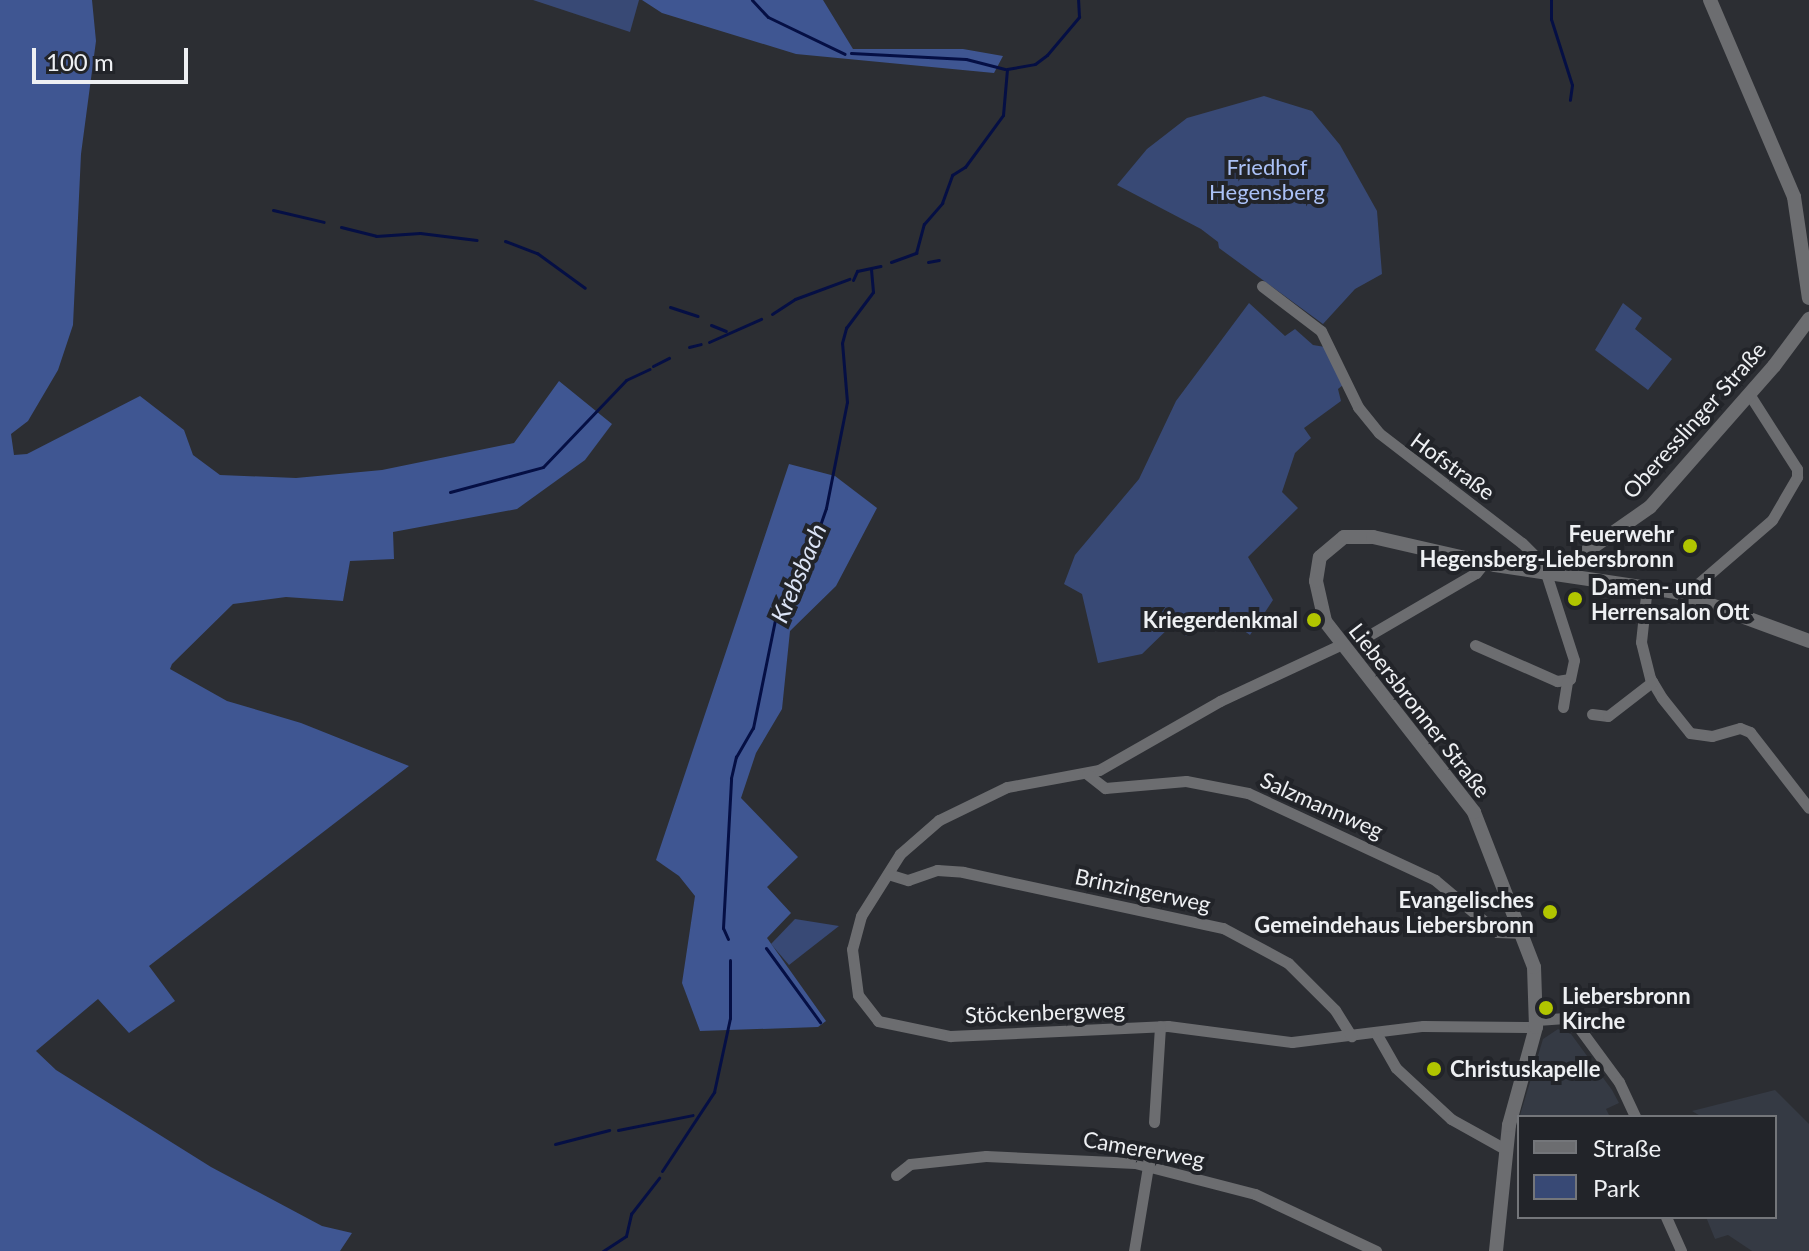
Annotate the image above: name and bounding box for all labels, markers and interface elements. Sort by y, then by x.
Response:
scale bar [36,32,192,82]
text: 100 m [46,47,114,76]
park label: Friedhof Hegensberg [1209,153,1325,204]
street label: Oberesslinger Straße [1617,336,1771,504]
street label: Hofstraße [1406,427,1500,505]
water label: Krebsbach [764,519,832,627]
place label: Feuerwehr Hegensberg-Liebersbronn [1420,520,1674,572]
marker: Feuerwehr Hegensberg-Liebersbronn [1681,537,1699,555]
place label: Damen- und Herrensalon Ott [1591,573,1750,624]
marker: Damen- und Herrensalon Ott [1566,590,1584,608]
place label: Kriegerdenkmal [1143,607,1298,633]
marker: Kriegerdenkmal [1305,611,1323,629]
street label: Liebersbronner Straße [1344,617,1496,803]
street label: Salzmannweg [1257,766,1387,844]
street label: Brinzingerweg [1073,863,1213,917]
place label: Evangelisches Gemeindehaus Liebersbronn [1254,886,1534,938]
marker: Evangelisches Gemeindehaus Liebersbronn [1541,903,1559,921]
place label: Liebersbronn Kirche [1562,982,1691,1034]
street label: Stöckenbergweg [965,996,1125,1028]
marker: Liebersbronn Kirche [1537,999,1555,1017]
place label: Christuskapelle [1450,1056,1601,1082]
marker: Christuskapelle [1425,1060,1443,1078]
legend [1517,1115,1777,1219]
street label: Camererweg [1081,1125,1207,1173]
text: Straße [1593,1133,1661,1162]
text: Park [1593,1173,1640,1202]

